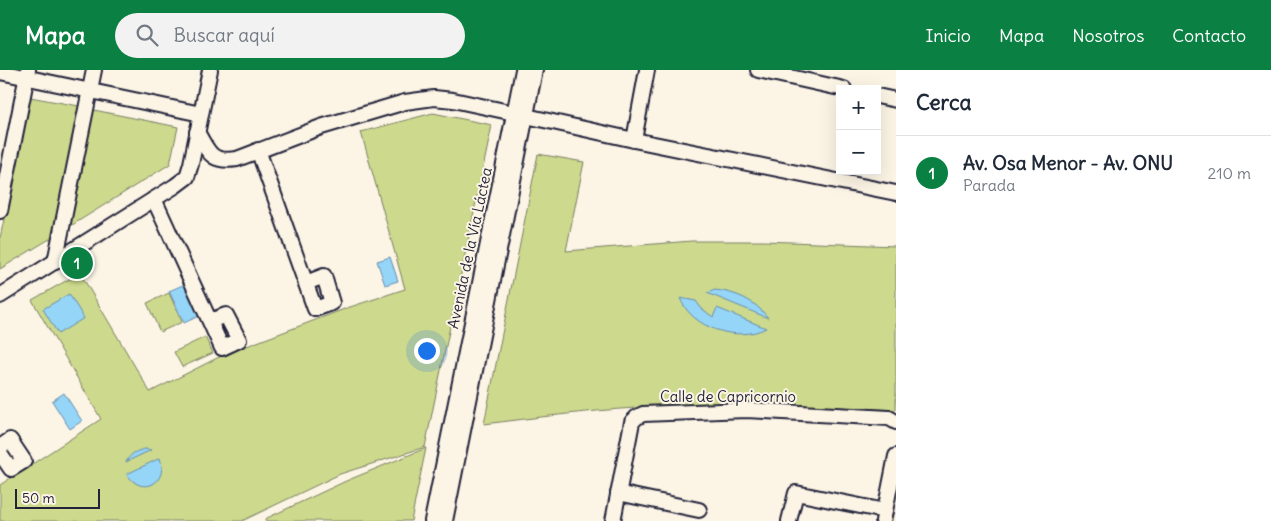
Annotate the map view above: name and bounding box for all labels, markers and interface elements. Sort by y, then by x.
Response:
search box [115,13,465,58]
text: Mapa [25,20,85,50]
icon: search [133,21,161,49]
text: Buscar aquí [173,23,275,47]
text: Inicio [925,24,971,47]
text: Mapa [999,24,1044,47]
text: Nosotros [1072,24,1144,47]
text: Contacto [1172,24,1246,47]
map controls [836,85,881,175]
button: + [836,85,881,130]
text: Cerca [916,89,971,116]
button: − [836,130,881,175]
text: Av. Osa Menor - Av. ONU [963,151,1173,175]
text: 1 [929,163,935,183]
text: 210 m [1208,163,1251,183]
street label: Avenida de la Vía Láctea [443,165,496,330]
text: Parada [963,175,1015,195]
pin: 1 [61,244,93,282]
your location [414,338,440,364]
street label: Calle de Capricornio [660,387,796,406]
scale bar [15,486,100,509]
text: 50 m [22,489,55,507]

